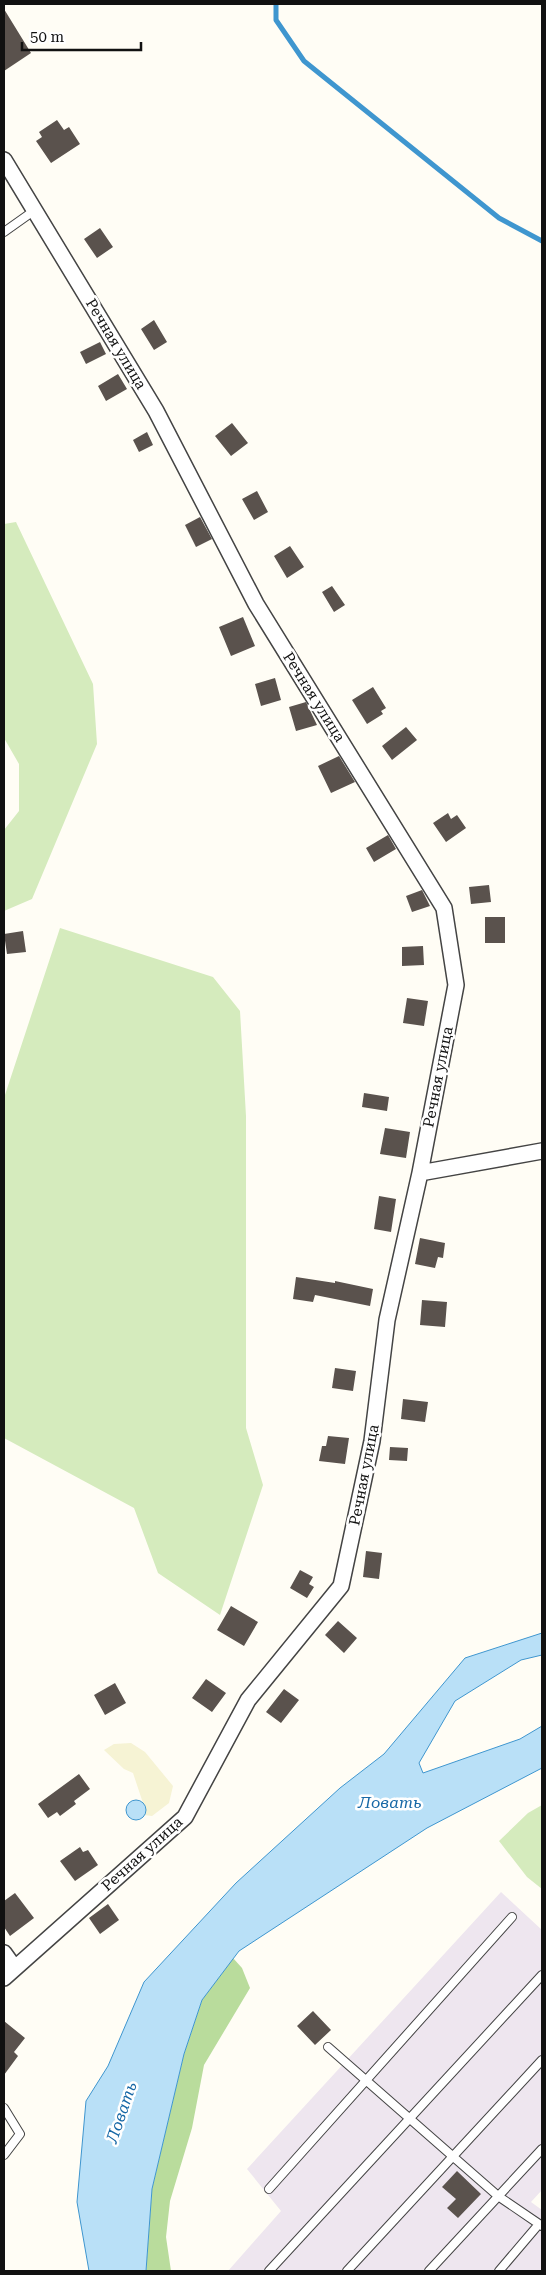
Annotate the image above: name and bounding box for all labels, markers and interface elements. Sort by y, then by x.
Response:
scale bar [22,20,141,52]
text: 50 m [30,28,65,46]
street label: Речная улица [82,295,150,393]
street label: Речная улица [279,649,349,745]
street label: Речная улица [419,1025,457,1129]
street label: Речная улица [345,1423,383,1527]
water label: Ловать [357,1793,422,1812]
street label: Речная улица [98,1813,186,1895]
water label: Ловать [102,2079,141,2146]

